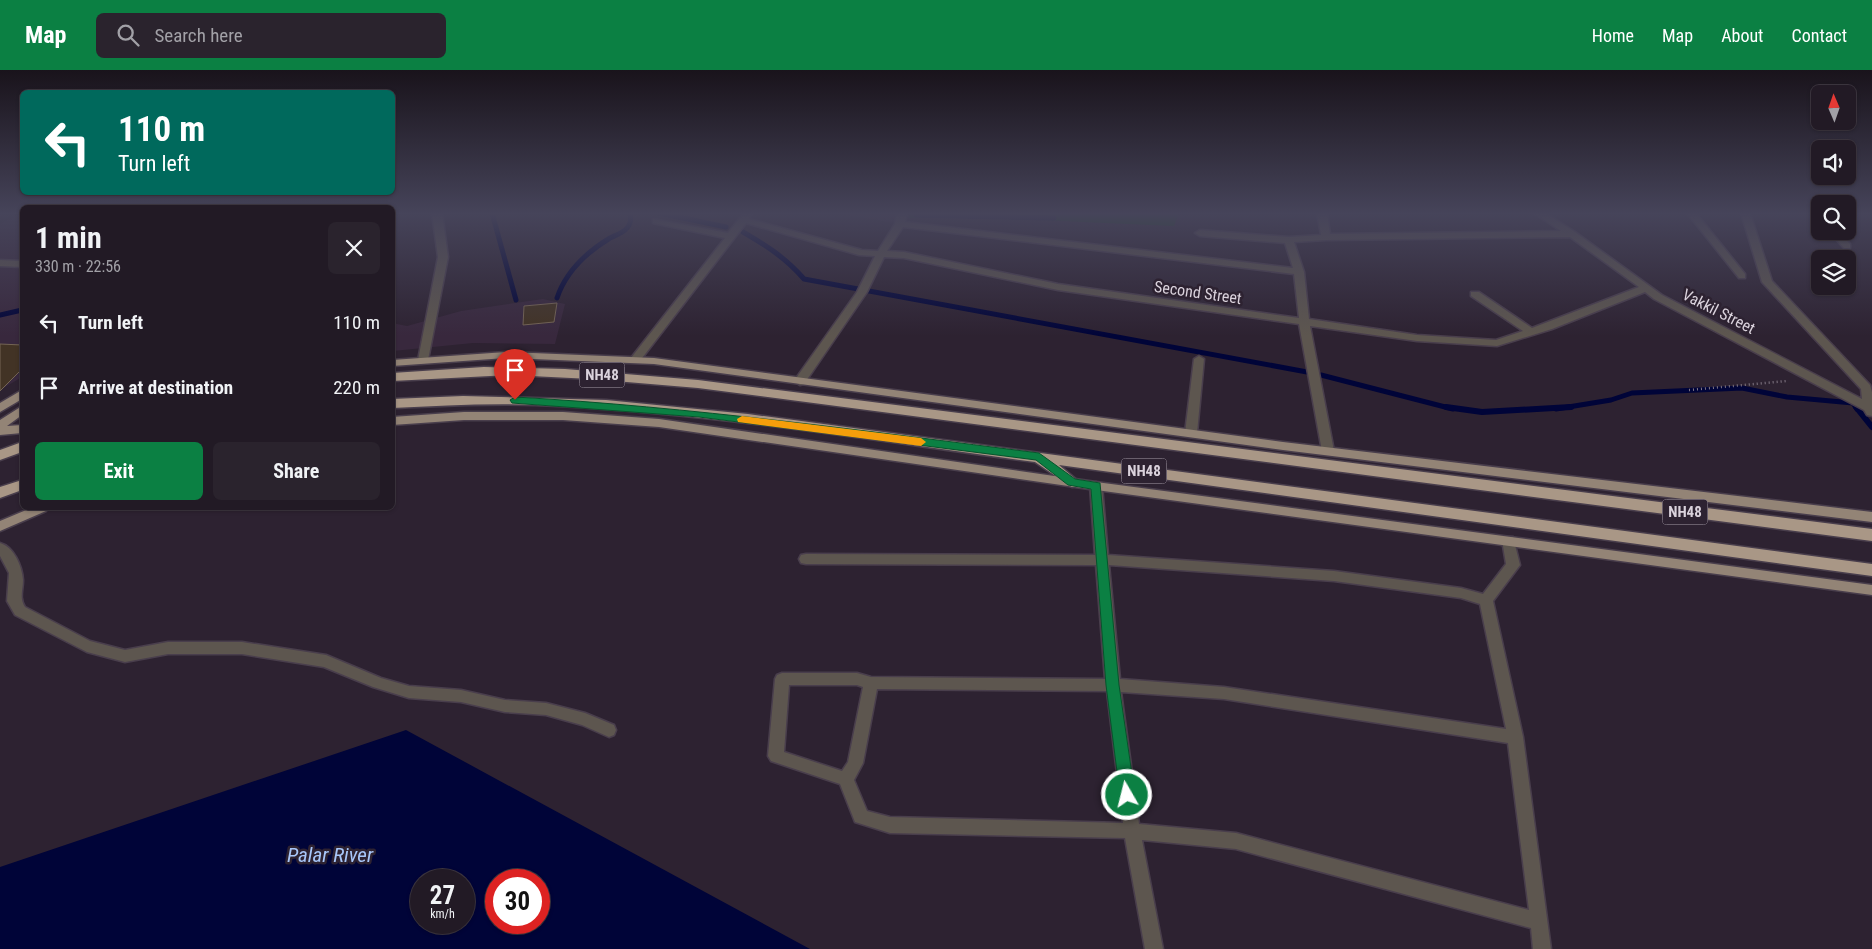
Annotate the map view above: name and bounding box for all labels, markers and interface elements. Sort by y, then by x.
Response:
search box [96,13,446,58]
text: Map [25,21,66,49]
icon: search [114,21,142,49]
text: Search here [154,24,243,47]
text: Home [1592,25,1634,46]
text: Map [1662,25,1693,46]
text: About [1721,25,1763,46]
text: Contact [1791,25,1847,46]
north arrow [1811,85,1856,130]
map controls [1811,85,1856,295]
text: 110 m [118,109,205,150]
icon: left [35,110,100,175]
button: sound [1811,140,1856,185]
text: Turn left [118,151,190,176]
button: search [1811,195,1856,240]
text: 1 min [35,220,102,255]
button: close [328,222,380,274]
button: layers [1811,250,1856,295]
text: 330 m · 22:56 [35,257,121,276]
street label: Second Street [1153,277,1243,308]
street label: Vakkil Street [1679,285,1759,338]
icon: left [35,309,63,337]
text: Turn left [78,311,143,334]
text: 110 m [333,311,380,334]
pin [494,349,536,400]
icon: arrive [501,356,529,384]
road number: NH48 [580,362,624,388]
icon: arrive [35,374,63,402]
text: Arrive at destination [78,376,233,399]
text: 220 m [333,376,380,399]
button: Exit [35,442,203,500]
button: Share [213,442,380,500]
road number: NH48 [1122,458,1166,484]
road number: NH48 [1662,500,1708,524]
position arrow [1100,768,1152,820]
water label: Palar River [287,843,374,867]
speed limit sign: 30 [485,869,550,934]
text: 27 [430,881,455,910]
text: km/h [430,907,455,921]

